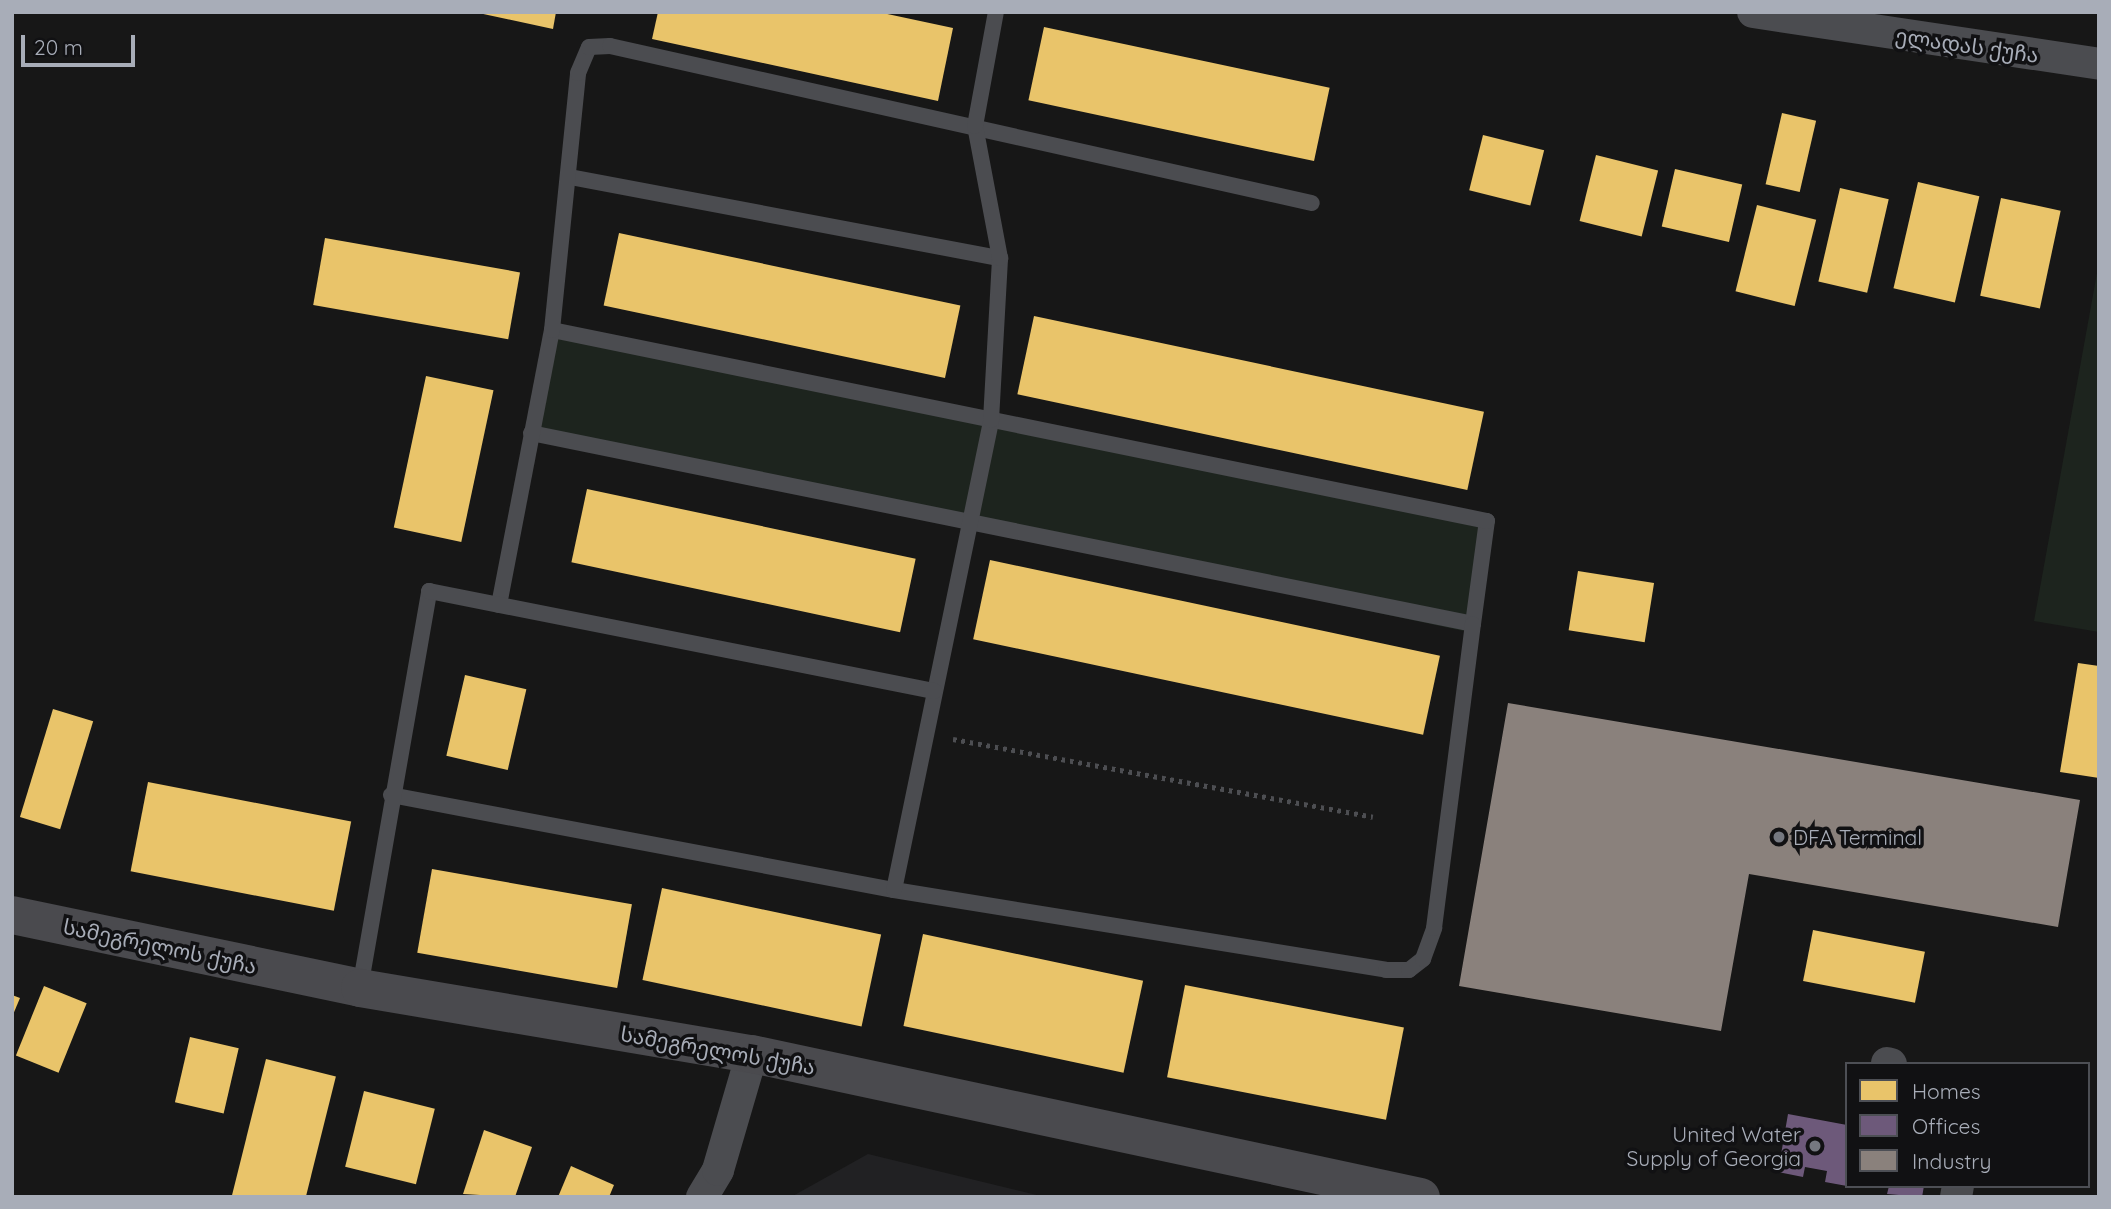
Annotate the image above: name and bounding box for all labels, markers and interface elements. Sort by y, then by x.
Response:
scale bar [24,21,138,65]
street label: ელადას ქუჩა [1894,22,2040,68]
text: 20 m [34,34,83,60]
place label: DFA Terminal [1793,824,1922,850]
marker: DFA Terminal [1771,829,1787,845]
street label: სამეგრელოს ქუჩა [61,913,259,979]
street label: სამეგრელოს ქუჩა [619,1020,817,1080]
legend [1845,1062,2090,1188]
text: Homes [1912,1078,1981,1104]
text: Offices [1912,1113,1980,1139]
place label: United Water Supply of Georgia [1626,1121,1801,1171]
marker: United Water Supply of Georgia [1807,1138,1823,1154]
text: Industry [1912,1148,1991,1174]

